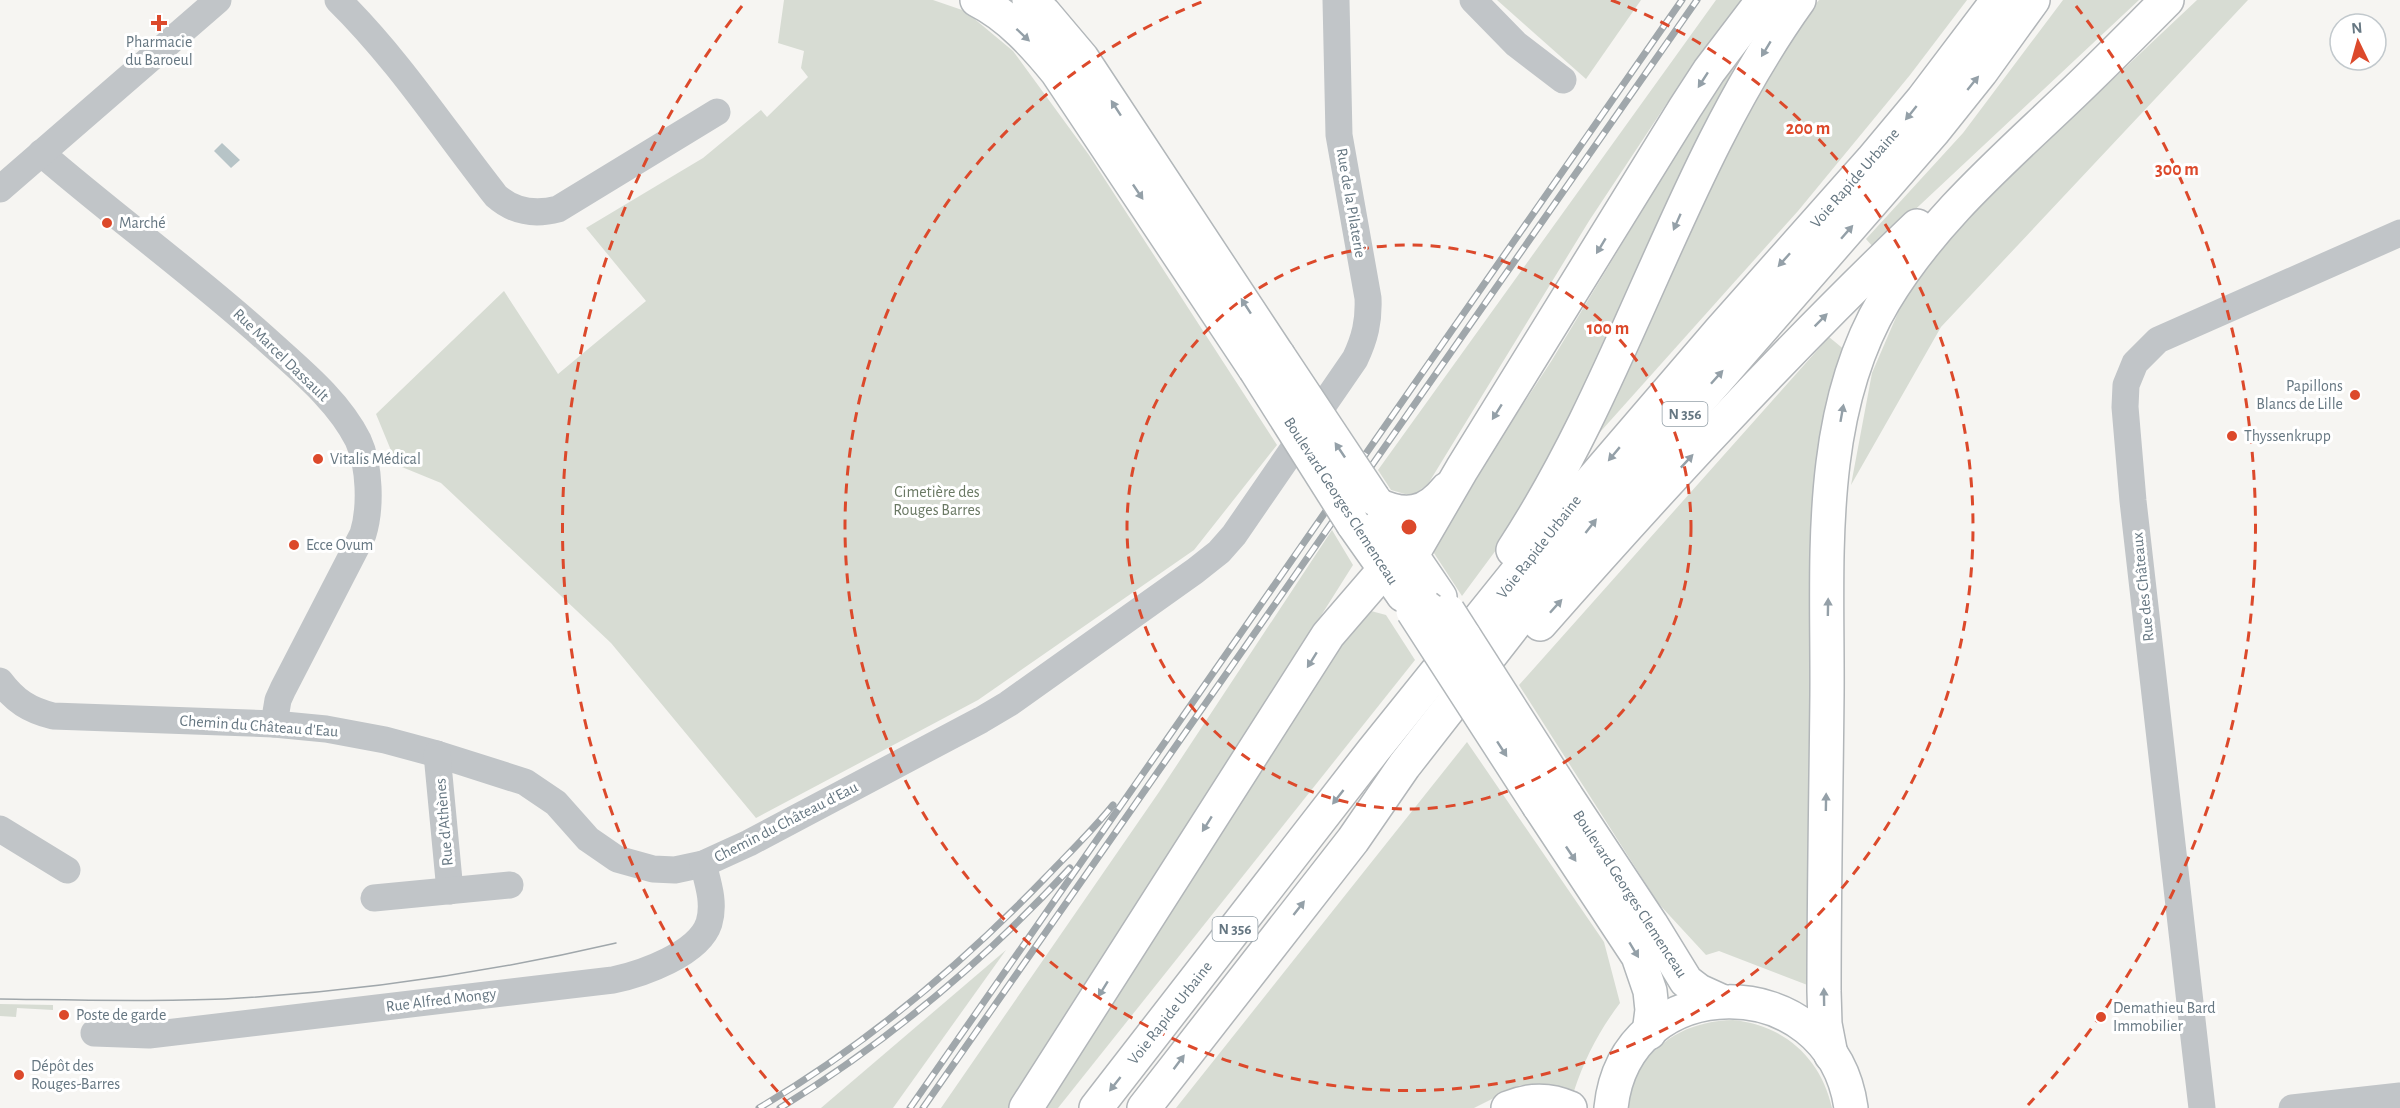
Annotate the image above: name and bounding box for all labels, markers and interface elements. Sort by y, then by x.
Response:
north arrow [2328,12,2388,72]
marker: Pharmacie du Baroeul [152,16,166,30]
text: N [2351,20,2363,37]
one-way arrow [1016,28,1031,42]
place label: Pharmacie du Baroeul [125,34,193,68]
one-way arrow [1761,41,1772,57]
one-way arrow [1698,72,1709,88]
one-way arrow [1966,75,1978,90]
one-way arrow [1110,100,1121,117]
one-way arrow [1905,105,1918,121]
text: 200 m [1786,120,1830,138]
street label: Voie Rapide Urbaine [1808,125,1902,231]
street label: Rue de la Pilaterie [1333,147,1369,259]
text: 300 m [2155,161,2199,179]
one-way arrow [1132,184,1143,200]
one-way arrow [1672,213,1682,231]
place label: Marché [119,215,166,231]
marker: Marché [100,216,114,230]
one-way arrow [1840,225,1853,240]
one-way arrow [1595,238,1606,254]
one-way arrow [1778,252,1791,267]
one-way arrow [1241,298,1252,314]
street label: Rue Marcel Dassault [230,306,332,404]
one-way arrow [1814,313,1828,328]
text: 100 m [1587,320,1629,338]
one-way arrow [1710,370,1724,385]
place label: Papillons Blancs de Lille [2256,378,2343,412]
marker: Papillons Blancs de Lille [2348,388,2362,402]
road number: N 356 [1662,402,1708,426]
one-way arrow [1838,403,1847,422]
one-way arrow [1492,404,1503,420]
street label: Boulevard Georges Clemenceau [1281,414,1401,588]
place label: Thyssenkrupp [2244,428,2331,445]
marker: Thyssenkrupp [2225,429,2239,443]
one-way arrow [1334,442,1346,458]
one-way arrow [1608,446,1621,461]
place label: Vitalis Médical [330,451,421,467]
marker: Vitalis Médical [311,452,325,466]
one-way arrow [1679,455,1693,469]
park label: Cimetière des Rouges Barres [893,484,981,518]
street label: Voie Rapide Urbaine [1494,492,1584,602]
centre of rings [1399,517,1419,537]
one-way arrow [1584,518,1597,534]
street label: Rue des Châteaux [2129,532,2157,642]
place label: Ecce Ovum [306,537,373,553]
marker: Ecce Ovum [287,538,301,552]
one-way arrow [1823,597,1833,616]
one-way arrow [1549,599,1562,614]
one-way arrow [1306,652,1317,668]
street label: Chemin du Château d'Eau [179,712,339,740]
one-way arrow [1496,741,1507,757]
street label: Rue d'Athènes [432,777,456,867]
street label: Chemin du Château d'Eau [712,779,860,865]
one-way arrow [1332,790,1344,805]
one-way arrow [1821,792,1830,811]
street label: Boulevard Georges Clemenceau [1570,807,1690,981]
one-way arrow [1202,816,1213,832]
one-way arrow [1565,845,1577,861]
one-way arrow [1293,900,1306,916]
road number: N 356 [1212,917,1258,941]
one-way arrow [1629,942,1640,958]
street label: Voie Rapide Urbaine [1125,958,1215,1068]
one-way arrow [1098,981,1109,997]
street label: Rue Alfred Mongy [385,985,497,1016]
one-way arrow [1819,987,1829,1006]
place label: Demathieu Bard Immobilier [2113,1000,2216,1034]
place label: Poste de garde [76,1007,166,1023]
marker: Poste de garde [57,1008,71,1022]
marker: Demathieu Bard Immobilier [2094,1010,2108,1024]
one-way arrow [1173,1054,1185,1069]
place label: Dépôt des Rouges-Barres [31,1058,120,1092]
marker: Dépôt des Rouges-Barres [12,1068,26,1082]
one-way arrow [1108,1076,1121,1092]

